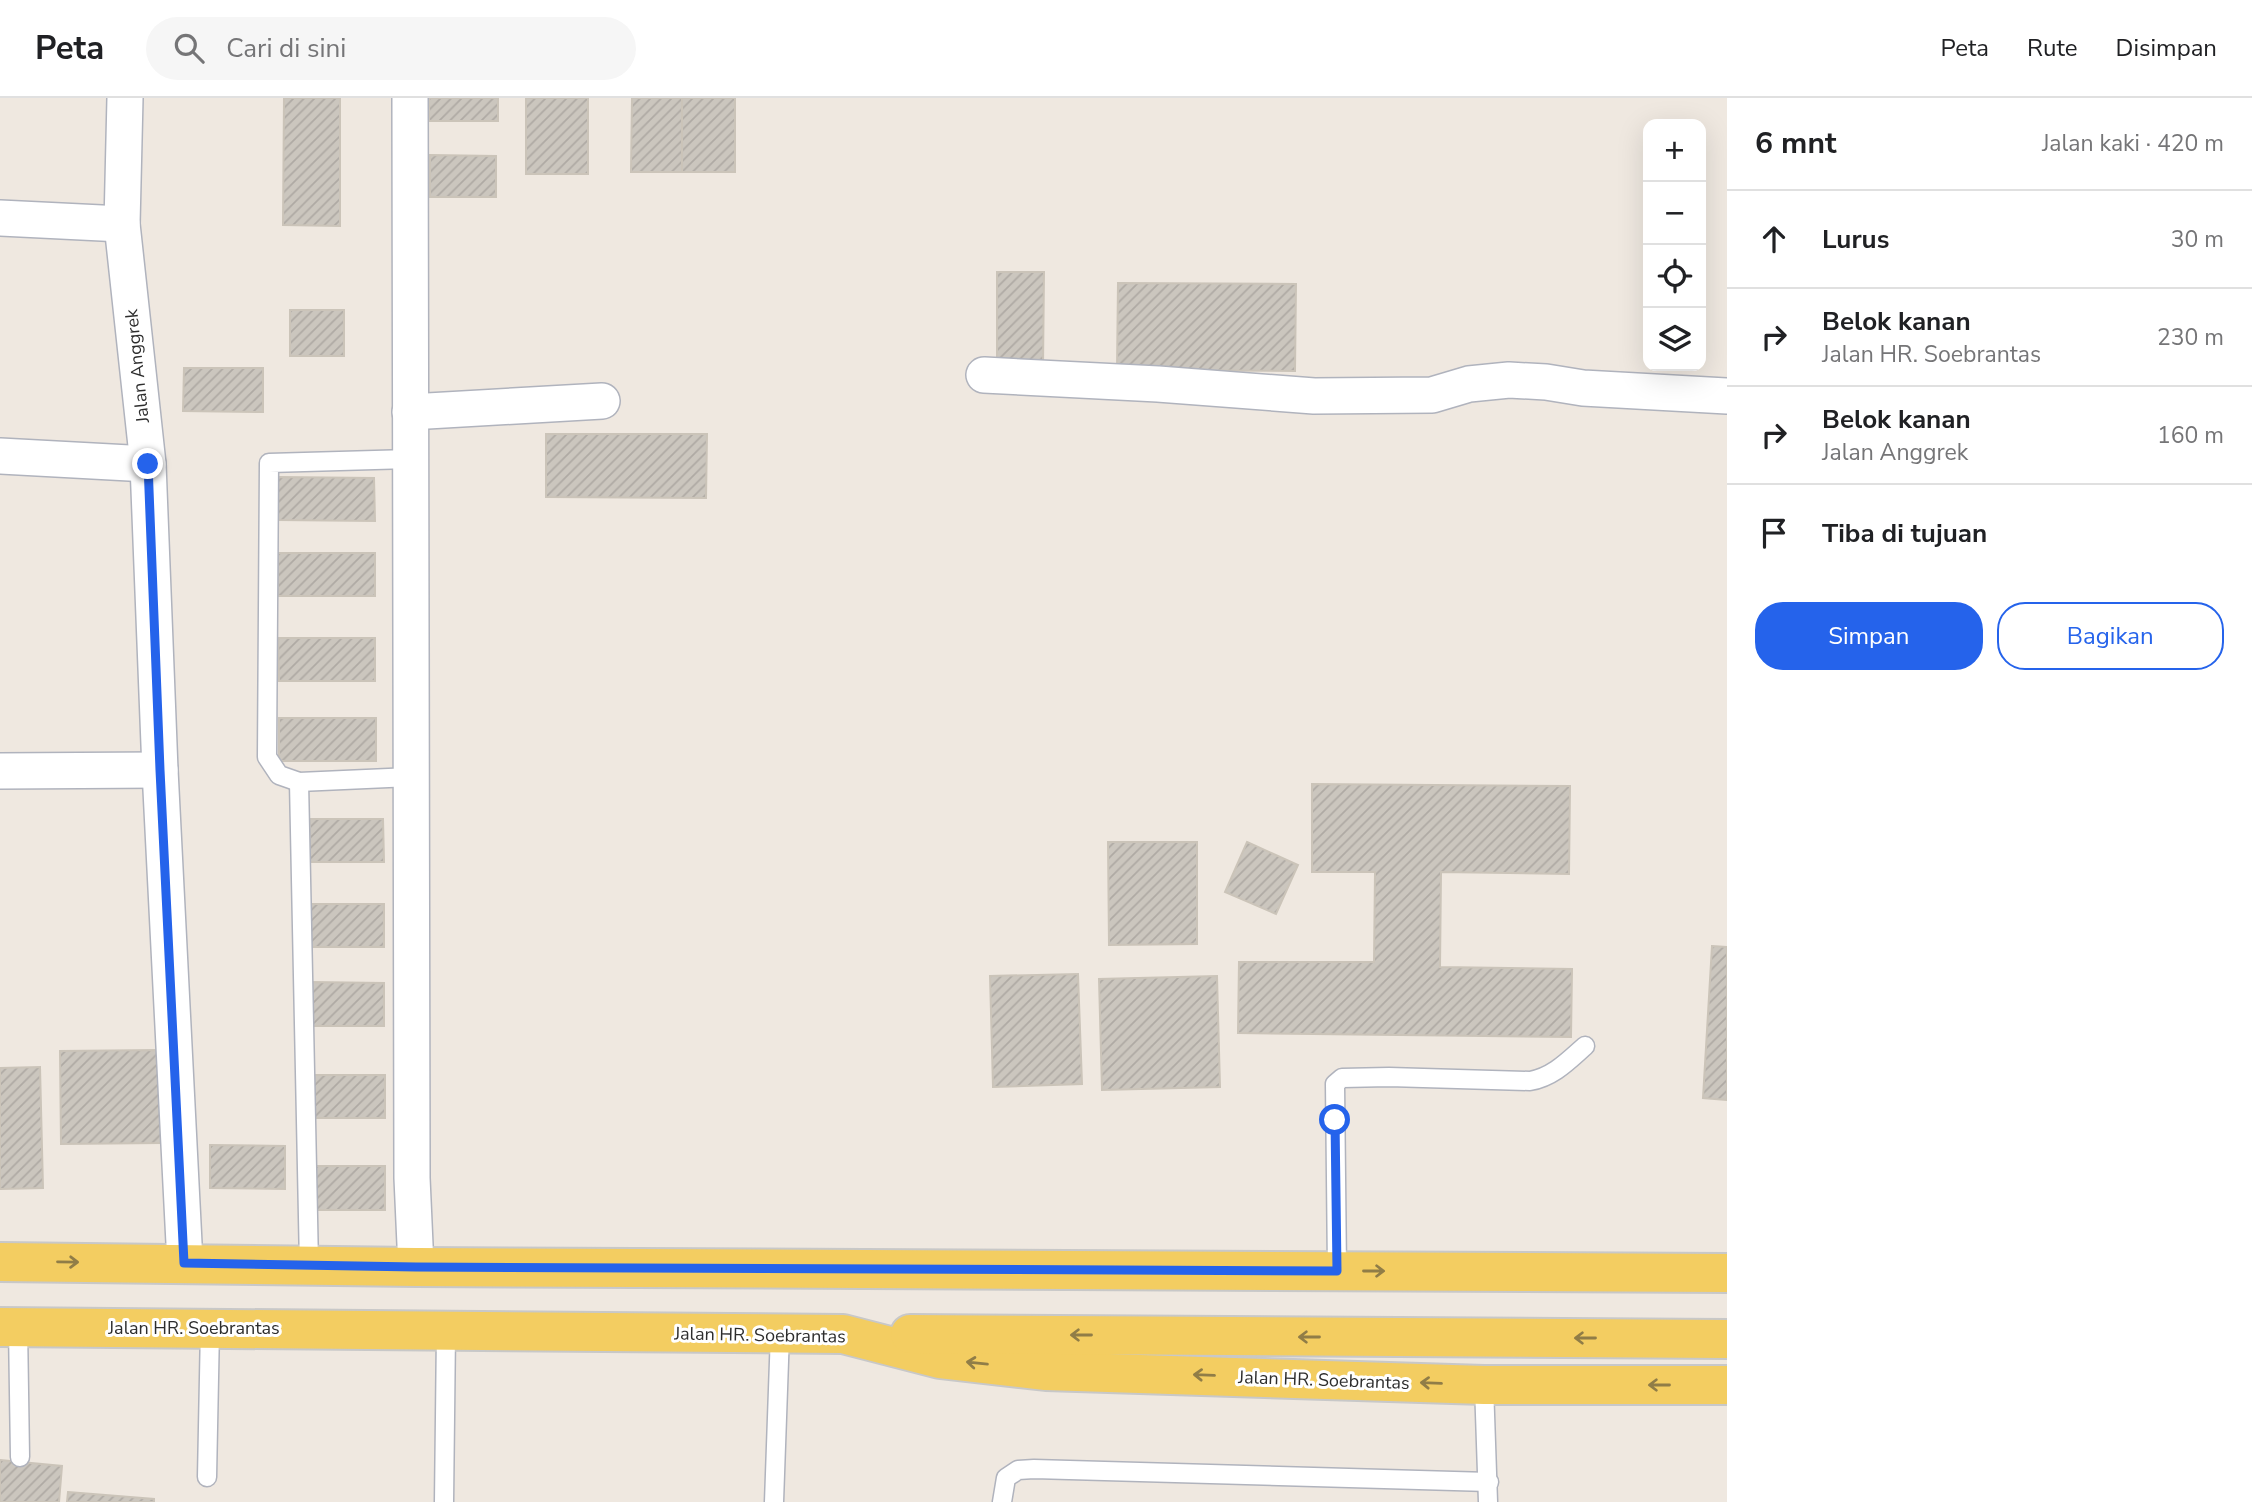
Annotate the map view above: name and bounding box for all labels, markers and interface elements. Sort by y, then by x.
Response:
search box [146,17,636,80]
text: Peta [35,26,104,71]
icon: search [170,29,208,67]
text: Cari di sini [226,31,346,66]
text: Peta [1940,32,1989,64]
text: Rute [2027,32,2078,64]
text: Disimpan [2116,32,2217,64]
map controls [1643,119,1706,371]
button: + [1643,119,1706,182]
text: 6 mnt [1755,123,1836,164]
text: Jalan kaki · 420 m [2042,128,2224,159]
button: − [1643,182,1706,245]
icon: ahead [1755,220,1793,258]
text: Lurus [1822,222,1889,257]
text: 30 m [2171,224,2224,255]
button: locate [1643,245,1706,308]
text: Belok kanan [1822,304,1971,339]
street label: Jalan Anggrek [119,307,155,425]
button: layers [1643,308,1706,371]
icon: right [1755,318,1793,356]
text: 230 m [2157,322,2224,353]
text: Jalan HR. Soebrantas [1822,339,2041,370]
text: Belok kanan [1822,402,1971,437]
icon: right [1755,416,1793,454]
text: 160 m [2157,420,2224,451]
text: Jalan Anggrek [1822,437,1968,468]
route end [132,448,163,479]
icon: arrive [1755,514,1793,552]
text: Tiba di tujuan [1822,516,1987,551]
button: Simpan [1755,602,1983,670]
button: Bagikan [1997,602,2224,670]
route start [1319,1104,1350,1135]
one-way arrow [56,1255,79,1269]
one-way arrow [1362,1264,1385,1278]
street label: Jalan HR. Soebrantas [107,1316,280,1340]
street label: Jalan HR. Soebrantas [673,1321,846,1348]
one-way arrow [1070,1328,1093,1342]
one-way arrow [1298,1330,1321,1344]
one-way arrow [1574,1332,1597,1345]
one-way arrow [966,1357,989,1370]
street label: Jalan HR. Soebrantas [1237,1365,1410,1395]
one-way arrow [1193,1369,1216,1382]
one-way arrow [1420,1377,1443,1390]
one-way arrow [1648,1378,1671,1392]

